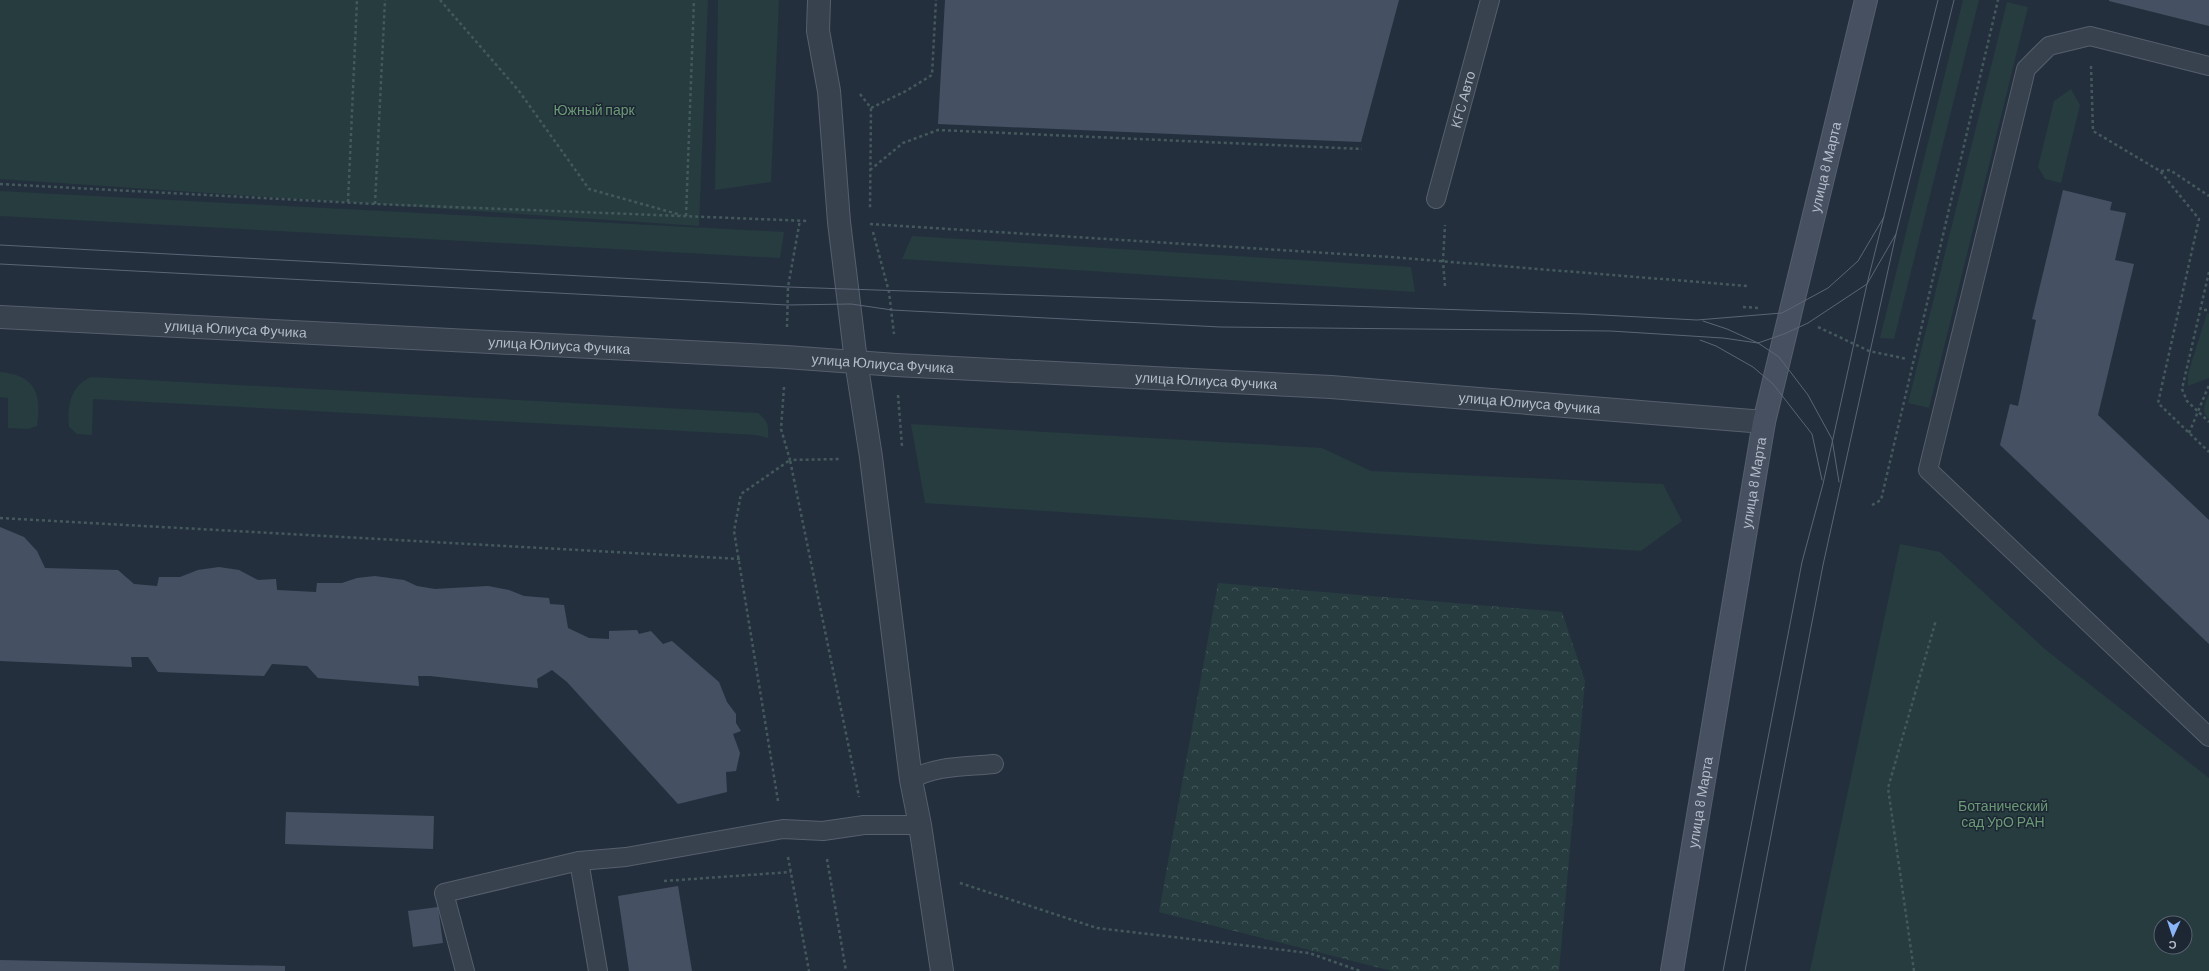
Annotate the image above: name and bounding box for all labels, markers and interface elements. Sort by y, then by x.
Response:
street label: KFC Авто [1447,69,1478,130]
park label: Южный парк [553,101,635,118]
street label: улица 8 Марта [1806,120,1844,214]
street label: улица Юлиуса Фучика [164,316,307,341]
street label: улица Юлиуса Фучика [488,333,631,357]
street label: улица Юлиуса Фучика [811,350,954,376]
street label: улица Юлиуса Фучика [1135,368,1278,392]
street label: улица Юлиуса Фучика [1458,388,1601,417]
street label: улица 8 Марта [1737,435,1769,530]
street label: улица 8 Марта [1684,755,1716,849]
park label: Ботанический сад УрО РАН [1958,797,2048,830]
north arrow [2153,915,2193,955]
text: С [2168,939,2177,952]

